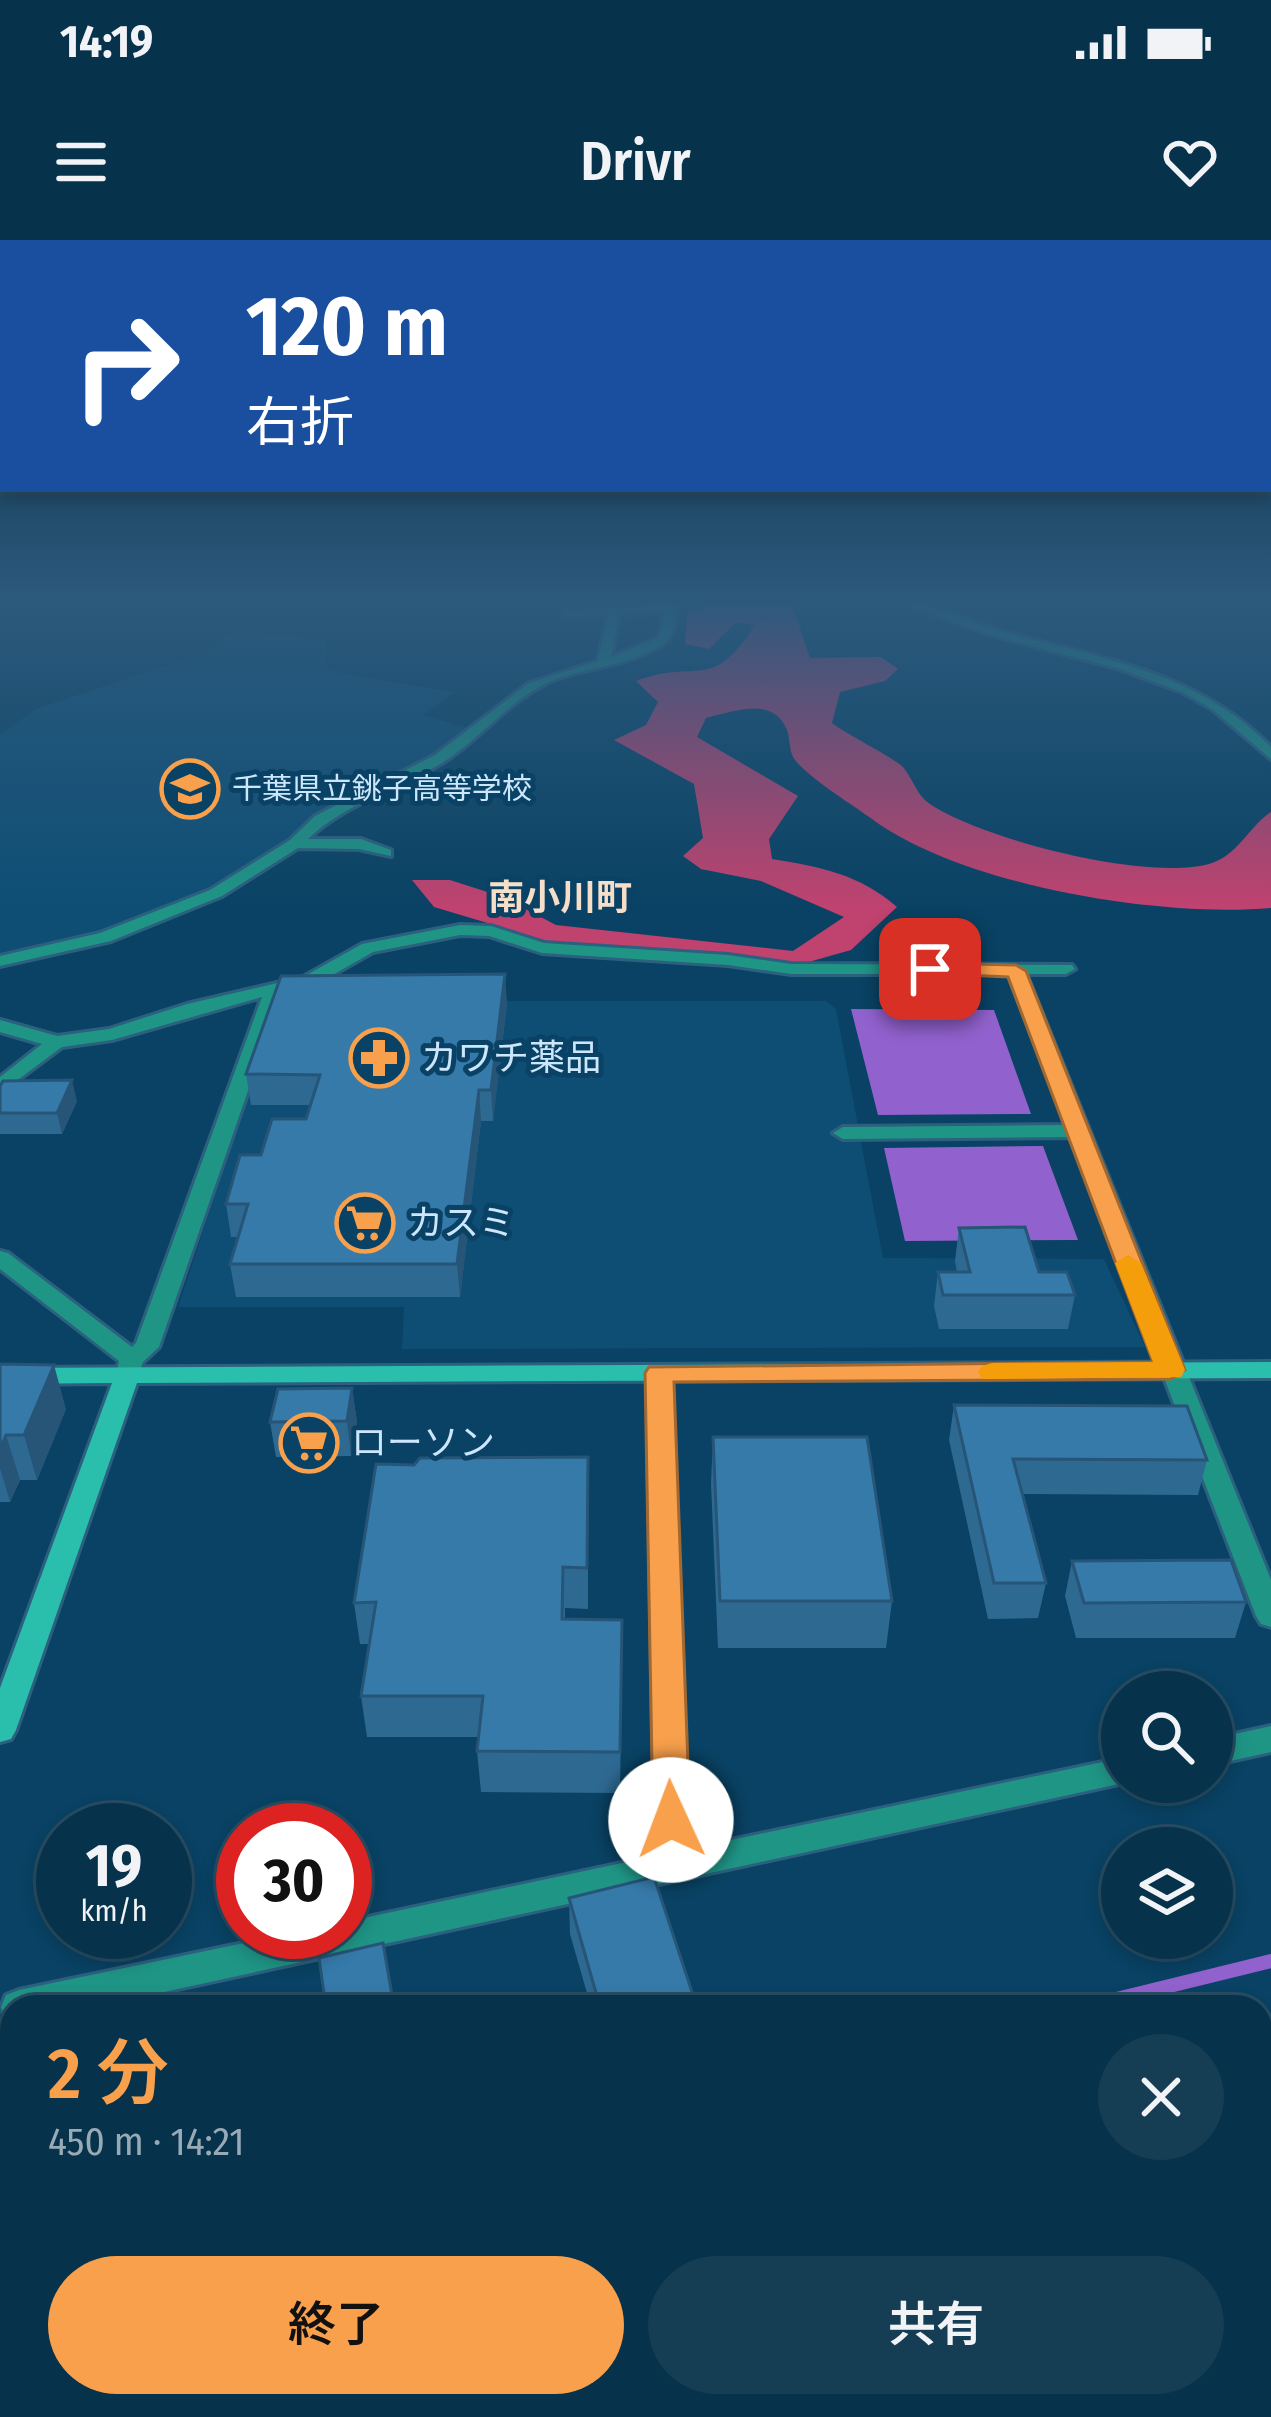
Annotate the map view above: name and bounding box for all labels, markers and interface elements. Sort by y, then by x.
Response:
text: 14:19 [60,15,153,69]
icon: menu [48,129,114,195]
icon: heart [1157,129,1223,195]
text: Drivr [580,130,691,194]
text: 120 m [246,276,448,377]
icon: right [48,288,204,444]
text: 右折 [246,391,354,455]
school or university icon: 千葉県立銚子高等学校 [159,758,221,820]
place label: 千葉県立銚子高等学校 [232,771,532,807]
district label: 南小川町 [488,876,632,920]
pin [879,918,981,1020]
icon: arrive [897,936,963,1002]
pharmacy icon: カワチ薬品 [348,1027,410,1089]
place label: カワチ薬品 [421,1036,601,1080]
supermarket icon: カスミ [334,1192,396,1254]
place label: カスミ [407,1201,515,1245]
supermarket icon: ローソン [278,1412,340,1474]
place label: ローソン [351,1421,495,1465]
map controls [1101,1671,1233,1959]
button: search [1101,1671,1233,1803]
position arrow [608,1757,734,1883]
speed limit sign: 30 [216,1803,372,1959]
button: layers [1101,1827,1233,1959]
text: 19 [86,1830,142,1902]
text: km/h [81,1893,147,1929]
text: 2 分 [48,2031,169,2117]
button: close [1098,2034,1224,2160]
text: 450 m · 14:21 [48,2119,244,2165]
button: 終了 [48,2256,624,2394]
button: 共有 [648,2256,1224,2394]

